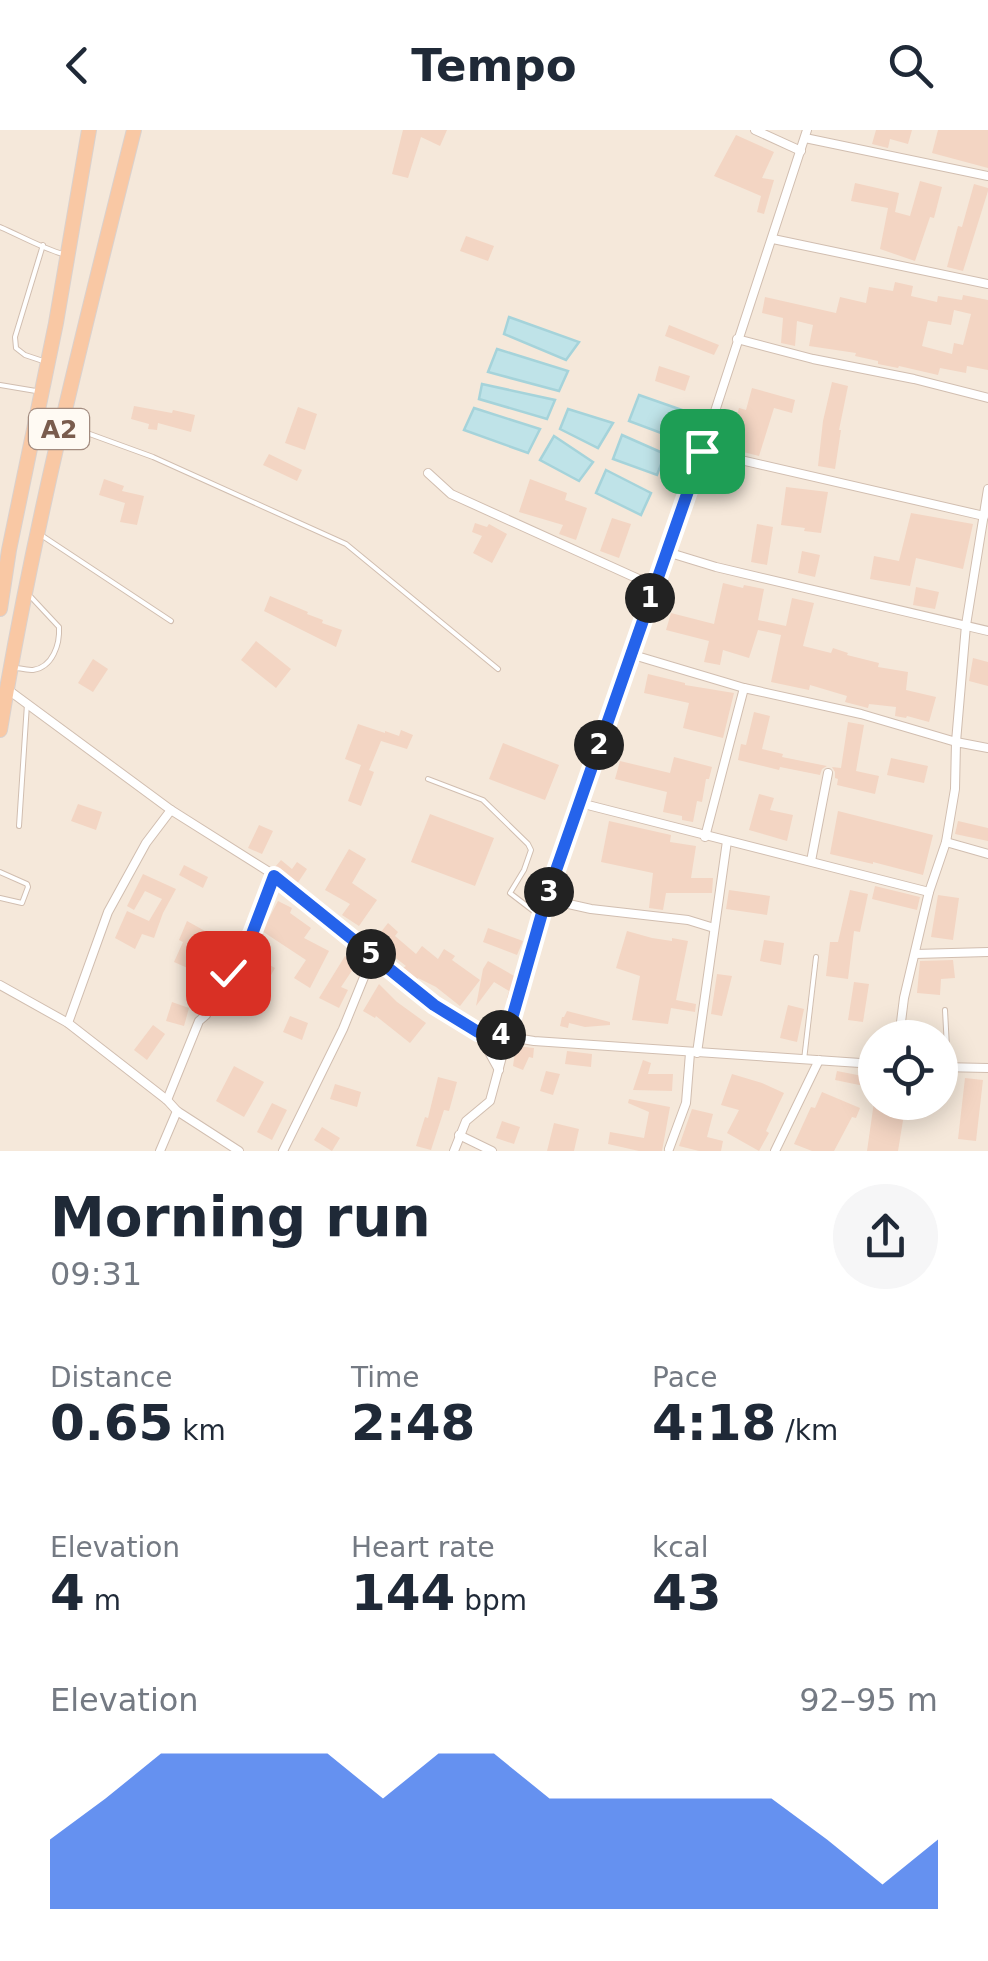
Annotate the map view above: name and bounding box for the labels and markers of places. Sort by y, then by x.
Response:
pin [660,409,745,494]
pin: 1 [625,573,675,623]
pin: 2 [574,720,624,770]
pin: 3 [524,867,574,917]
pin: 5 [346,929,396,979]
pin [186,931,271,1016]
pin: 4 [476,1010,526,1060]

